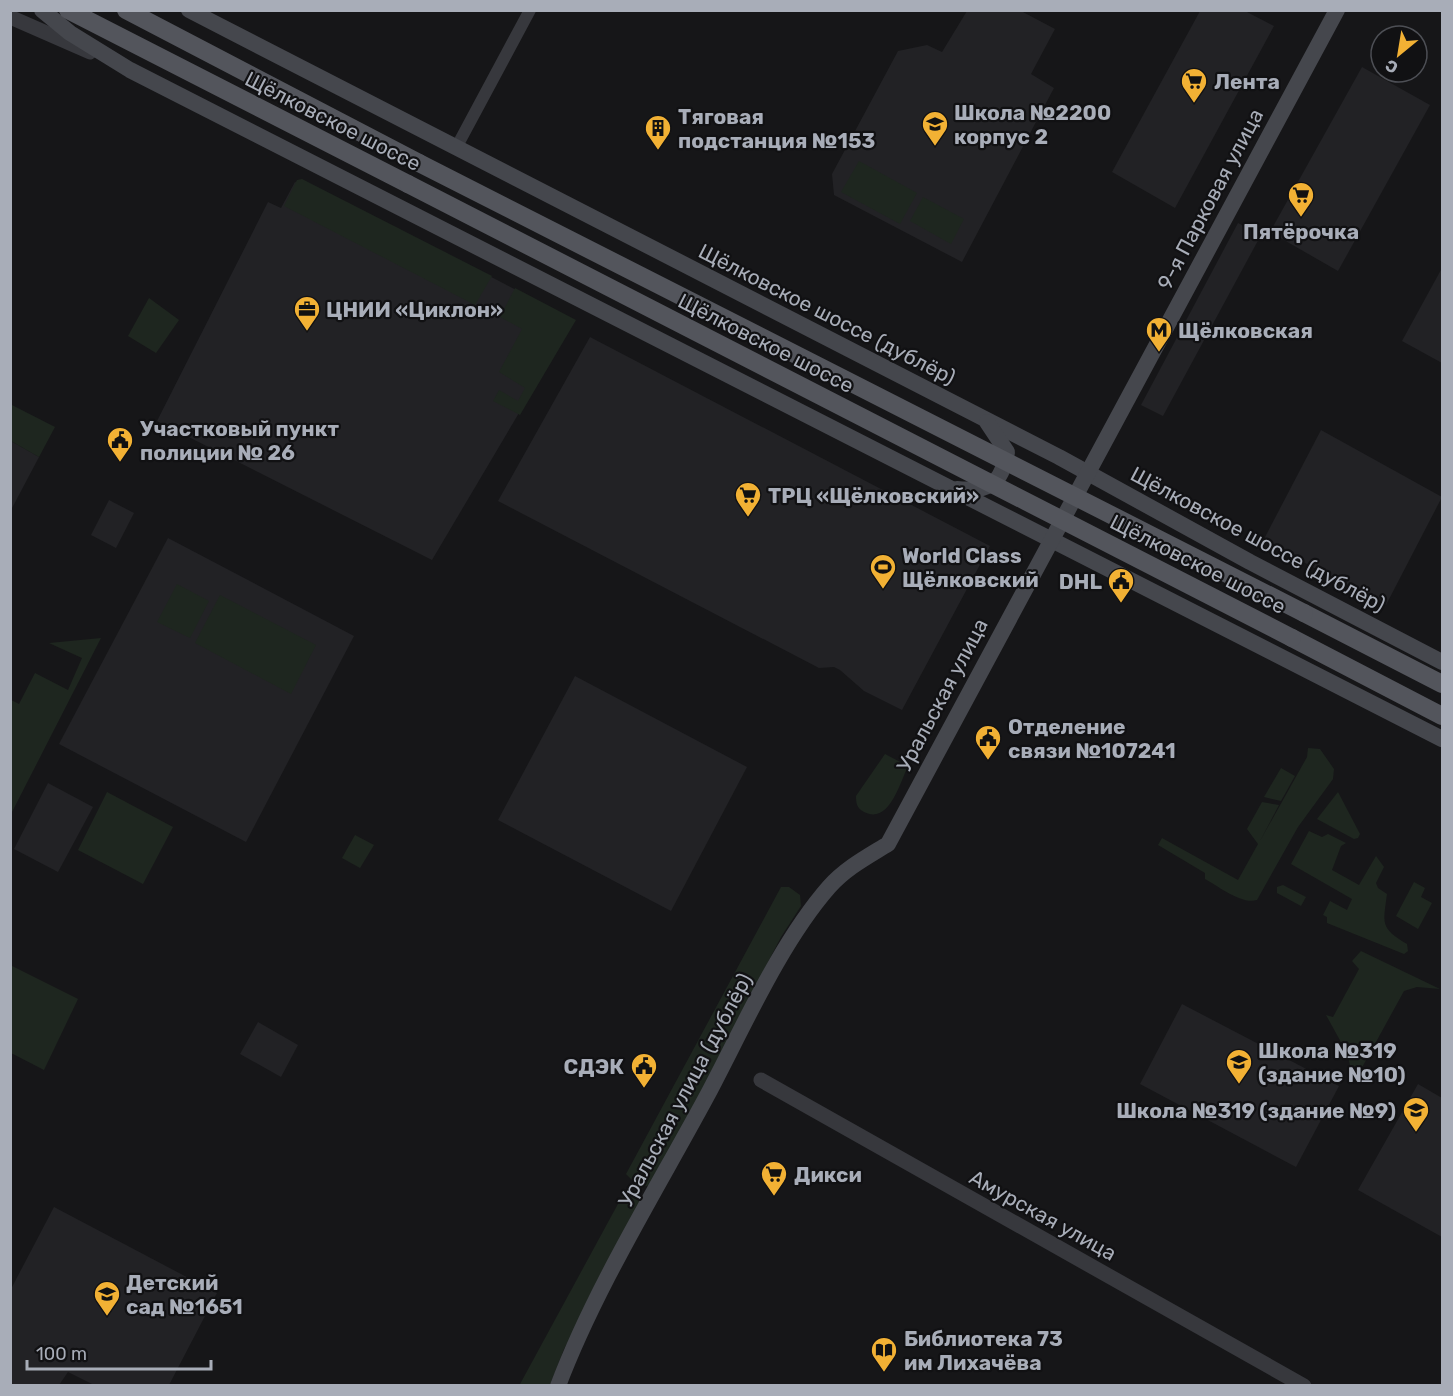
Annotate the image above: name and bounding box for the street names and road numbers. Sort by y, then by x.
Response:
street label: Щёлковское шоссе [241,66,425,176]
street label: 9-я Парковая улица [1152,104,1268,294]
street label: Щёлковское шоссе (дублёр) [694,238,960,390]
street label: Щёлковское шоссе [674,288,858,398]
street label: Щёлковское шоссе (дублёр) [1126,461,1390,617]
street label: Щёлковское шоссе [1106,509,1290,619]
street label: Уральская улица [891,614,993,776]
street label: Уральская улица (дублёр) [613,969,757,1211]
street label: Амурская улица [965,1164,1121,1266]

